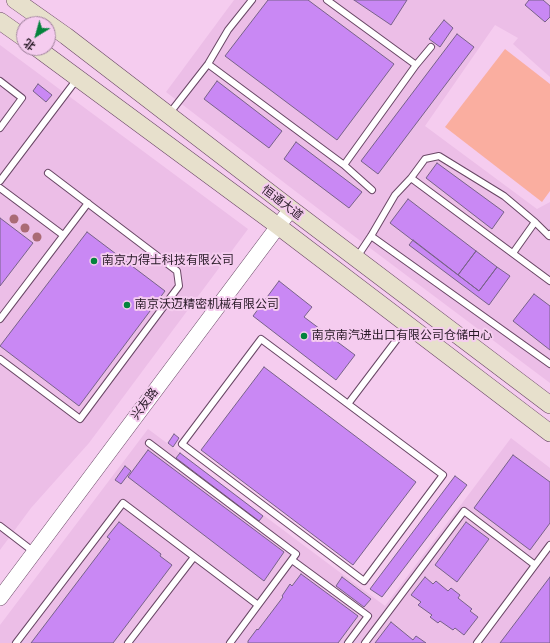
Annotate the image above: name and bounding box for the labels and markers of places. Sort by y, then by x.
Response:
place label: 南京力得士科技有限公司 [102,254,234,268]
marker: 南京力得士科技有限公司 [89,256,99,266]
place label: 南京沃迈精密机械有限公司 [135,298,279,312]
marker: 南京沃迈精密机械有限公司 [122,300,132,310]
place label: 南京南汽进出口有限公司仓储中心 [312,329,492,343]
marker: 南京南汽进出口有限公司仓储中心 [299,331,309,341]

